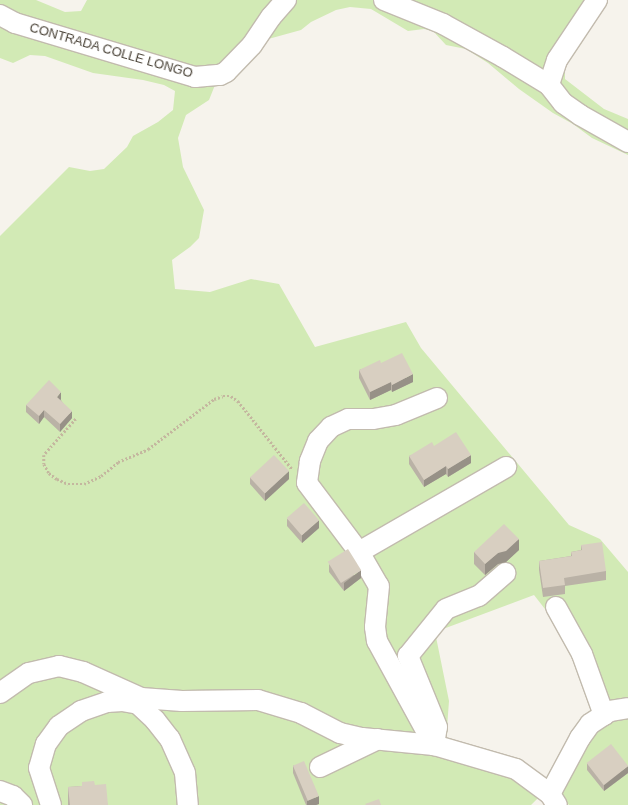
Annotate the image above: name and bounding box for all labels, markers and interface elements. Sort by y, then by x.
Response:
street label: CONTRADA COLLE LONGO [27,20,195,82]

